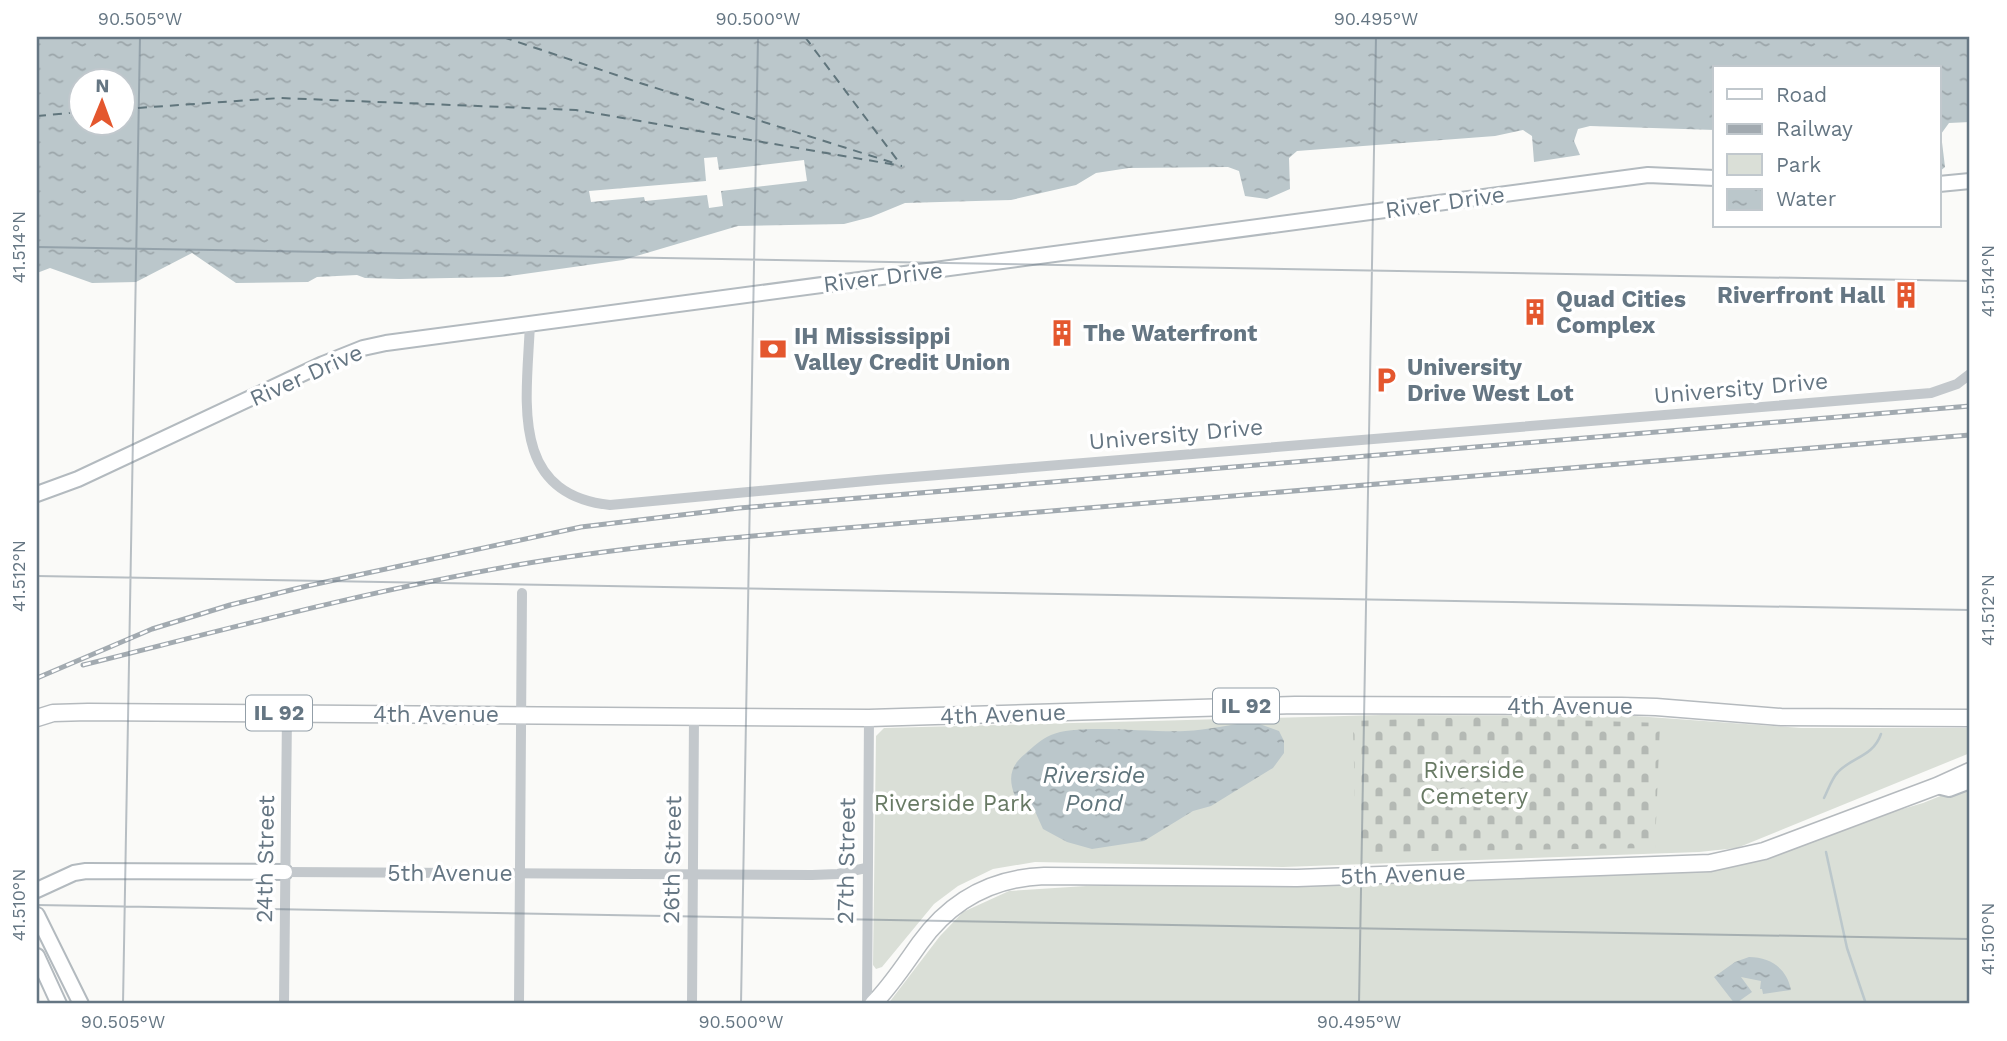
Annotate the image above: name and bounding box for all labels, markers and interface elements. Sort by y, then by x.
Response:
text: 90.505°W [98,8,182,29]
text: 90.500°W [715,8,801,29]
text: 90.495°W [1334,8,1418,29]
north arrow [66,66,136,136]
legend [1713,66,1940,228]
text: N [95,74,110,97]
text: Road [1776,82,1827,107]
text: Railway [1776,116,1853,141]
text: Park [1776,152,1821,177]
street label: River Drive [1384,181,1507,224]
text: Water [1776,186,1837,211]
text: 41.514°N [8,211,29,283]
text: 41.514°N [1977,245,1998,317]
street label: River Drive [822,257,944,298]
building icon: Riverfront Hall [1891,280,1921,310]
place label: Riverfront Hall [1717,282,1885,309]
place label: Quad Cities Complex [1556,286,1686,339]
building icon: Quad Cities Complex [1520,297,1550,327]
building icon: The Waterfront [1047,318,1077,348]
place label: The Waterfront [1083,320,1257,347]
place label: IH Mississippi Valley Credit Union [794,323,1010,376]
bank icon: IH Mississippi Valley Credit Union [758,334,788,364]
street label: River Drive [246,339,367,412]
place label: University Drive West Lot [1407,354,1574,407]
parking icon: University Drive West Lot [1371,365,1401,395]
street label: University Drive [1653,367,1829,410]
street label: University Drive [1088,413,1264,456]
text: 41.512°N [8,540,29,612]
text: 41.512°N [1977,574,1998,646]
road number: IL 92 [1213,688,1279,724]
street label: 4th Avenue [1507,693,1633,720]
road number: IL 92 [246,696,312,730]
street label: 4th Avenue [939,699,1067,730]
street label: 4th Avenue [373,701,499,728]
park label: Riverside Cemetery [1420,757,1528,810]
water label: Riverside Pond [1042,761,1146,817]
park label: Riverside Park [874,790,1032,817]
street label: 24th Street [251,795,280,923]
street label: 26th Street [658,795,687,924]
street label: 27th Street [832,797,861,925]
street label: 5th Avenue [1340,859,1466,890]
street label: 5th Avenue [387,860,513,887]
text: 41.510°N [8,869,29,941]
text: 41.510°N [1977,903,1998,975]
text: 90.505°W [81,1011,165,1032]
text: 90.500°W [698,1011,784,1032]
text: 90.495°W [1317,1011,1401,1032]

